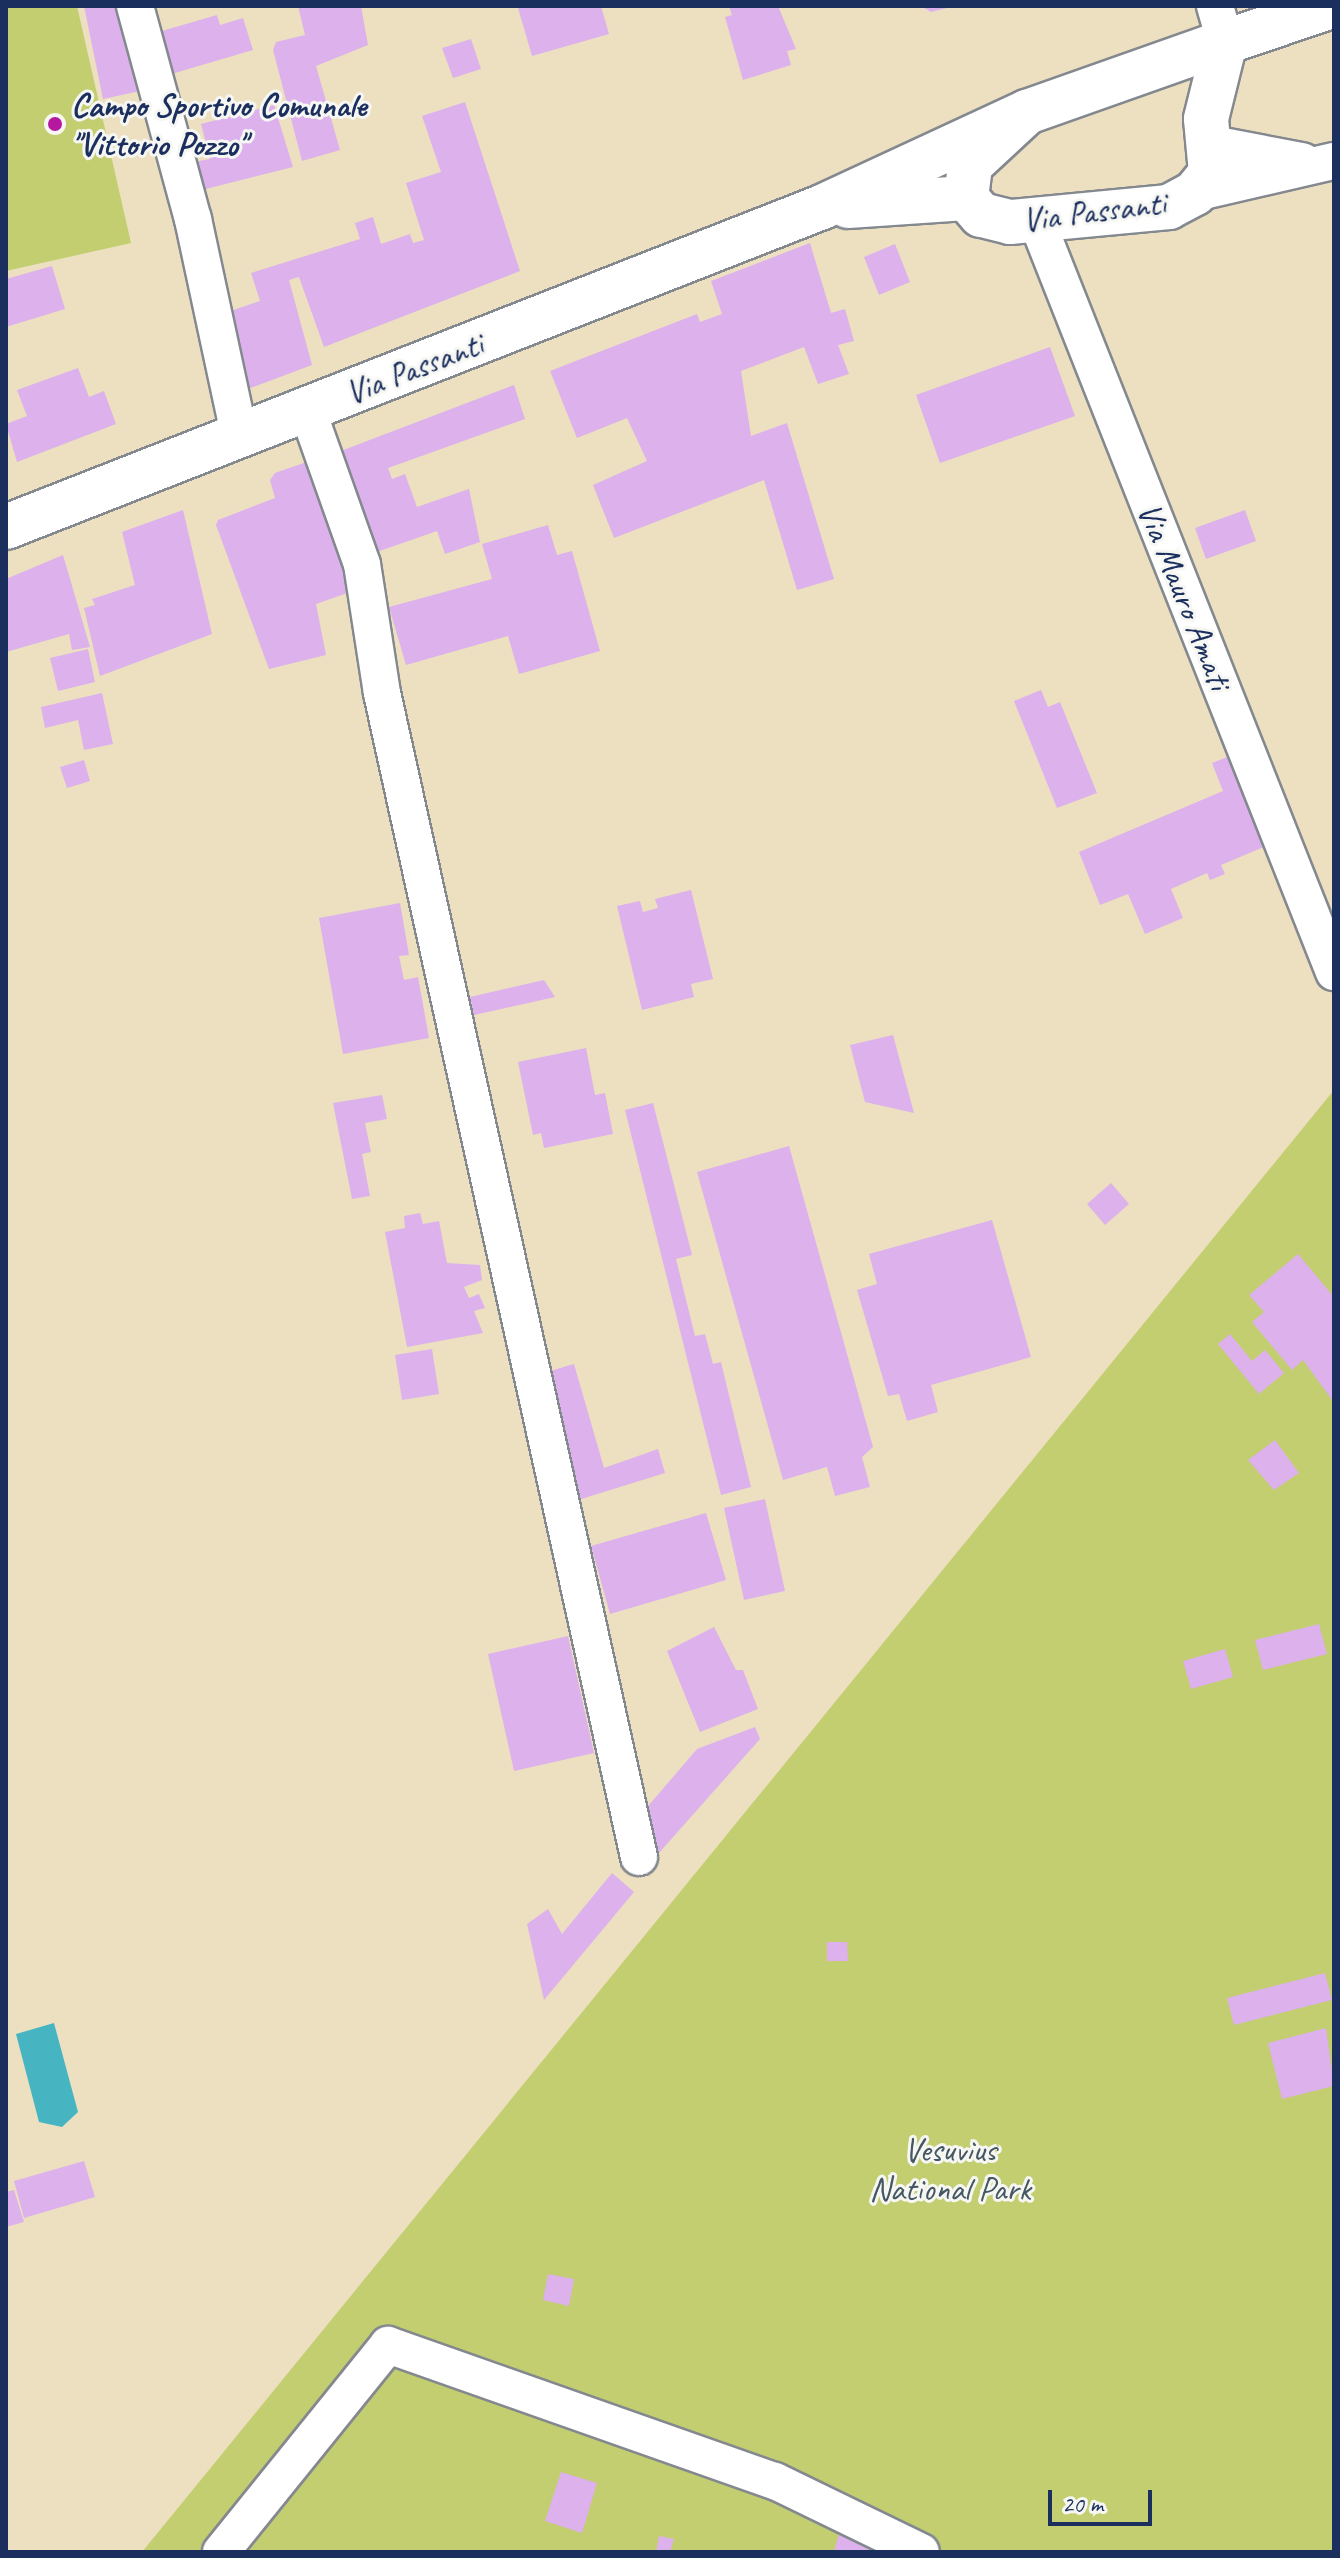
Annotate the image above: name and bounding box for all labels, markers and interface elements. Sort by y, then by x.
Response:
place label: Campo Sportivo Comunale "Vittorio Pozzo" [71,84,367,164]
marker: Campo Sportivo Comunale "Vittorio Pozzo" [46,115,64,133]
street label: Via Passanti [1020,182,1168,240]
street label: Via Passanti [340,323,488,413]
street label: Via Mauro Amati [1129,497,1241,695]
park label: Vesuvius National Park [869,2129,1031,2208]
scale bar [1052,2474,1156,2524]
text: 20 m [1062,2489,1103,2519]

